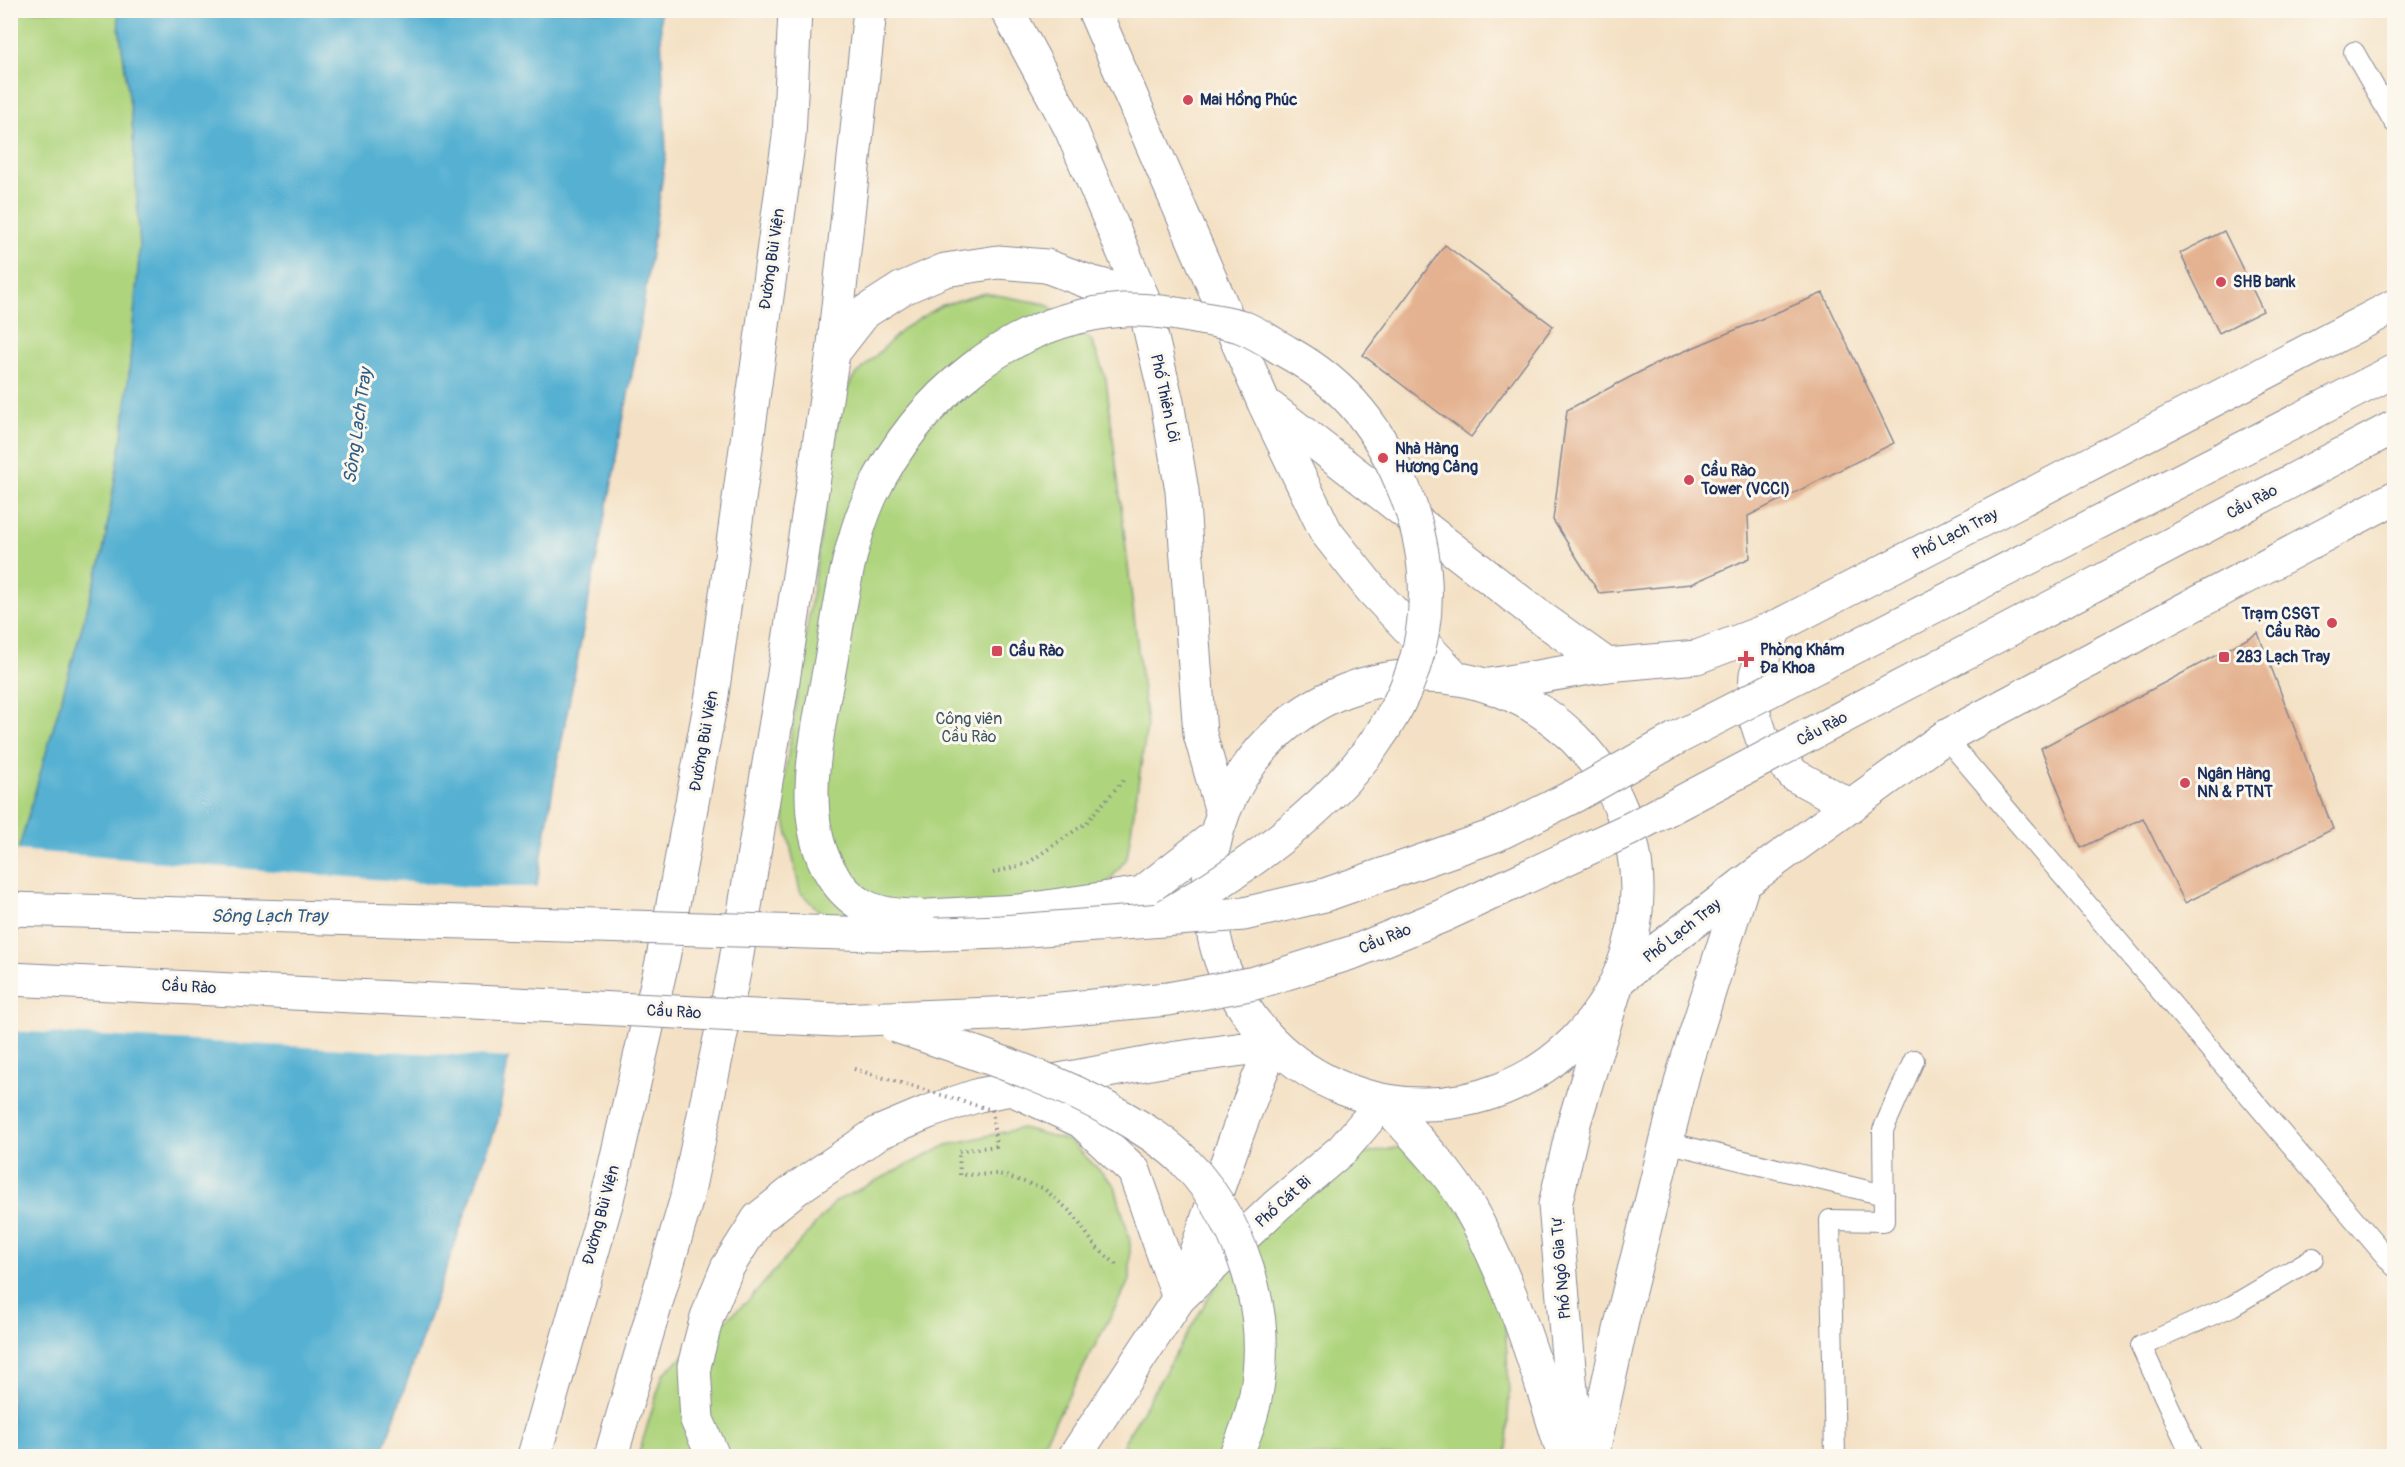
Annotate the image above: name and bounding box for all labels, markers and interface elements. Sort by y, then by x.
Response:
place label: Mai Hồng Phúc [1200,89,1298,110]
marker: Mai Hồng Phúc [1181,93,1195,107]
street label: Đường Bùi Viện [755,207,789,311]
place label: SHB bank [2233,272,2296,292]
marker: SHB bank [2214,275,2228,289]
street label: Phố Thiên Lôi [1146,352,1184,444]
water label: Sông Lạch Tray [339,365,378,485]
place label: Nhà Hàng Hương Cảng [1395,439,1478,477]
marker: Nhà Hàng Hương Cảng [1376,451,1390,465]
place label: Cầu Rào Tower (VCCI) [1700,459,1790,499]
marker: Cầu Rào Tower (VCCI) [1682,473,1696,487]
street label: Cầu Rào [2223,479,2281,524]
street label: Phố Lạch Tray [1909,504,2001,564]
place label: Trạm CSGT Cầu Rào [2240,604,2320,642]
marker: Trạm CSGT Cầu Rào [2325,616,2339,630]
place label: Cầu Rào [1009,639,1064,661]
place label: Phòng Khám Đa Khoa [1760,640,1845,678]
marker: Cầu Rào [990,644,1004,658]
place label: 283 Lạch Tray [2236,647,2330,667]
marker: Phòng Khám Đa Khoa [1737,650,1755,668]
marker: 283 Lạch Tray [2217,650,2231,664]
street label: Đường Bùi Viện [685,689,723,793]
street label: Cầu Rào [1793,706,1851,751]
park label: Công viên Cầu Rào [936,709,1002,747]
place label: Ngân Hàng NN & PTNT [2197,764,2273,802]
marker: Ngân Hàng NN & PTNT [2178,776,2192,790]
street label: Phố Lạch Tray [1639,894,1725,968]
water label: Sông Lạch Tray [211,905,329,928]
street label: Cầu Rào [1355,918,1415,959]
street label: Cầu Rào [161,975,217,998]
street label: Cầu Rào [646,1000,702,1023]
street label: Đường Bùi Viện [578,1163,624,1267]
street label: Phố Cát Bi [1251,1172,1315,1232]
street label: Phố Ngô Gia Tự [1547,1216,1575,1320]

